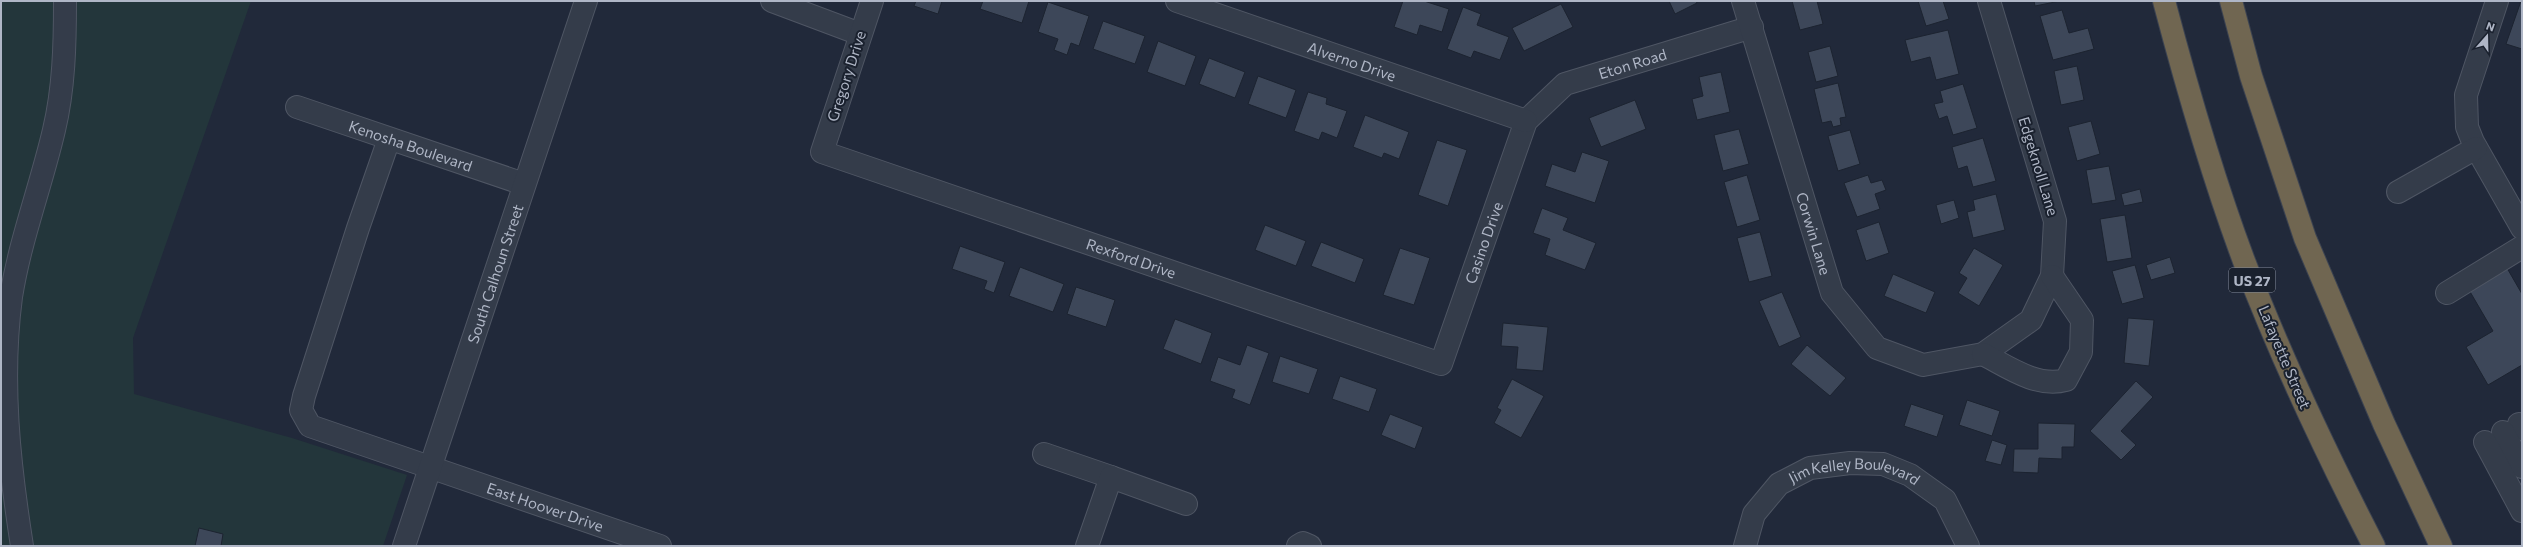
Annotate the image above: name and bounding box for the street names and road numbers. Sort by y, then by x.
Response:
street label: Gregory Drive [823,28,869,124]
street label: Alverno Drive [1305,38,1399,85]
street label: Eton Road [1596,45,1669,82]
street label: Edgeknoll Lane [2015,114,2063,218]
street label: Kenosha Boulevard [346,116,475,175]
street label: Corwin Lane [1793,190,1835,277]
street label: Casino Drive [1461,199,1506,286]
street label: South Calhoun Street [463,202,527,346]
street label: Rexford Drive [1084,234,1179,282]
road number: US 27 [2229,268,2275,292]
street label: Lafayette Street [2255,303,2315,411]
street label: Jim Kelley Boulevard [1786,474,1922,494]
street label: East Hoover Drive [485,478,606,535]

